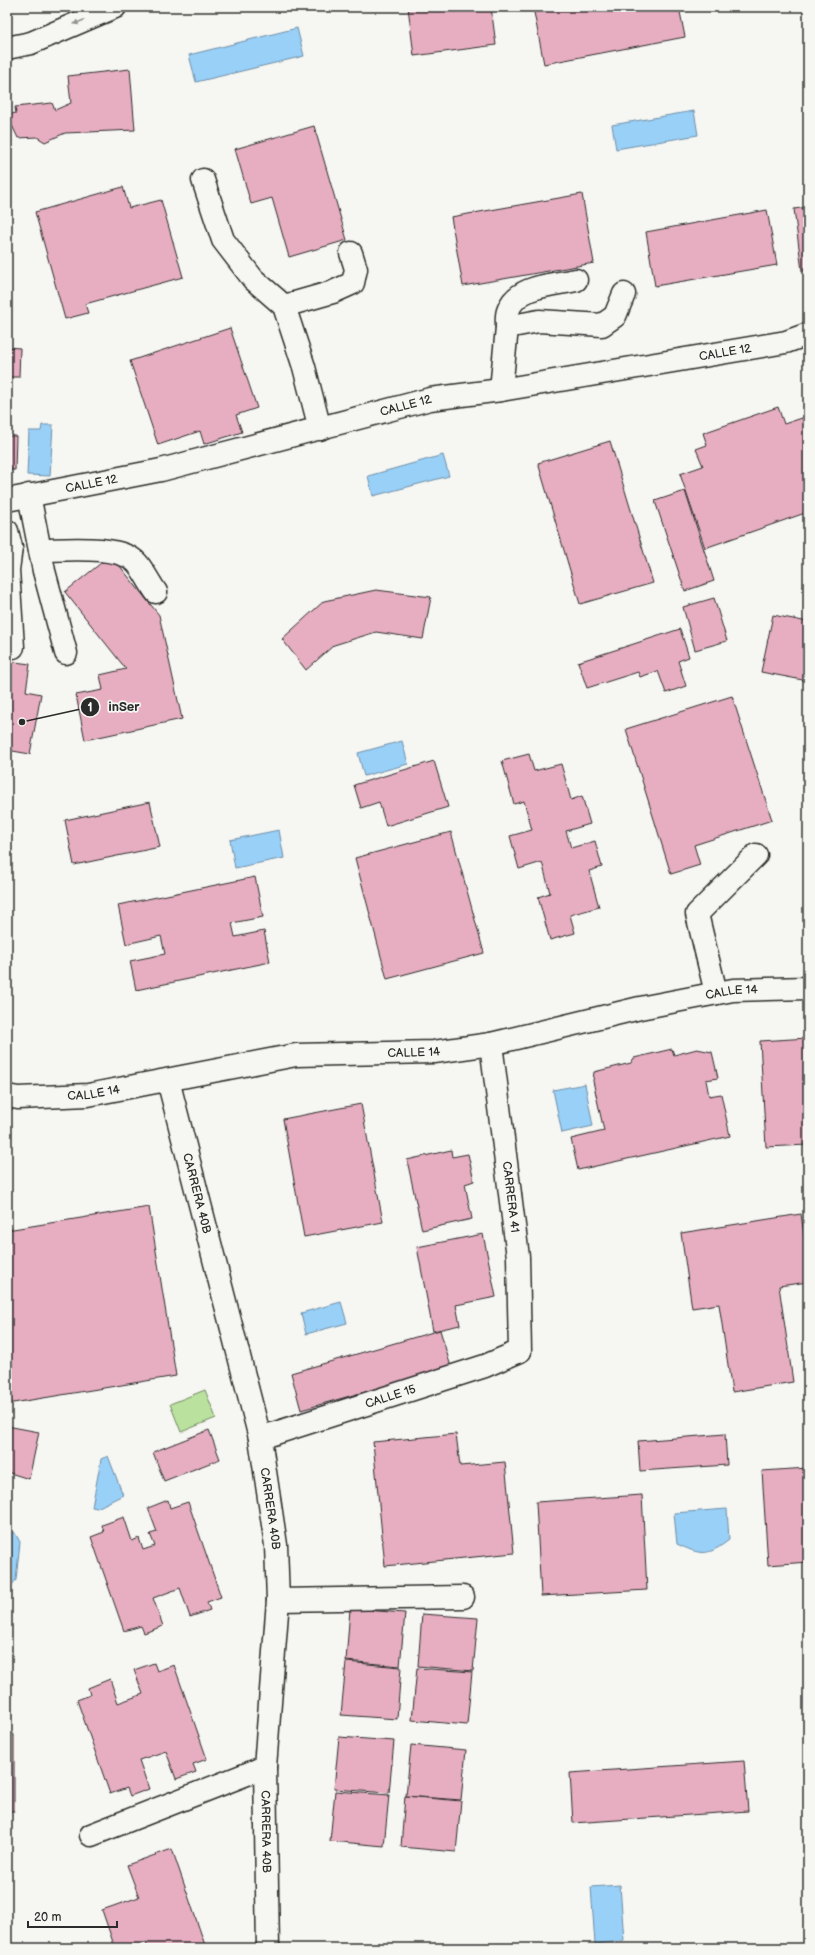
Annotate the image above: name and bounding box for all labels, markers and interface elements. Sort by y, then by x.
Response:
one-way arrow [73,20,85,26]
street label: CALLE 12 [698,341,752,365]
street label: CALLE 12 [378,392,433,420]
street label: CALLE 12 [64,472,119,496]
callout: inSer [80,694,147,719]
text: inSer [109,699,140,715]
text: 1 [87,700,93,715]
street label: CALLE 14 [704,982,759,1003]
street label: CALLE 14 [387,1044,442,1061]
street label: CALLE 14 [67,1082,122,1104]
street label: CARRERA 40B [179,1152,214,1235]
street label: CARRERA 41 [499,1160,522,1234]
street label: CALLE 15 [363,1382,418,1412]
street label: CARRERA 40B [257,1467,283,1550]
street label: CARRERA 40B [257,1790,274,1873]
scale bar [28,1903,117,1929]
text: 20 m [34,1910,61,1925]

